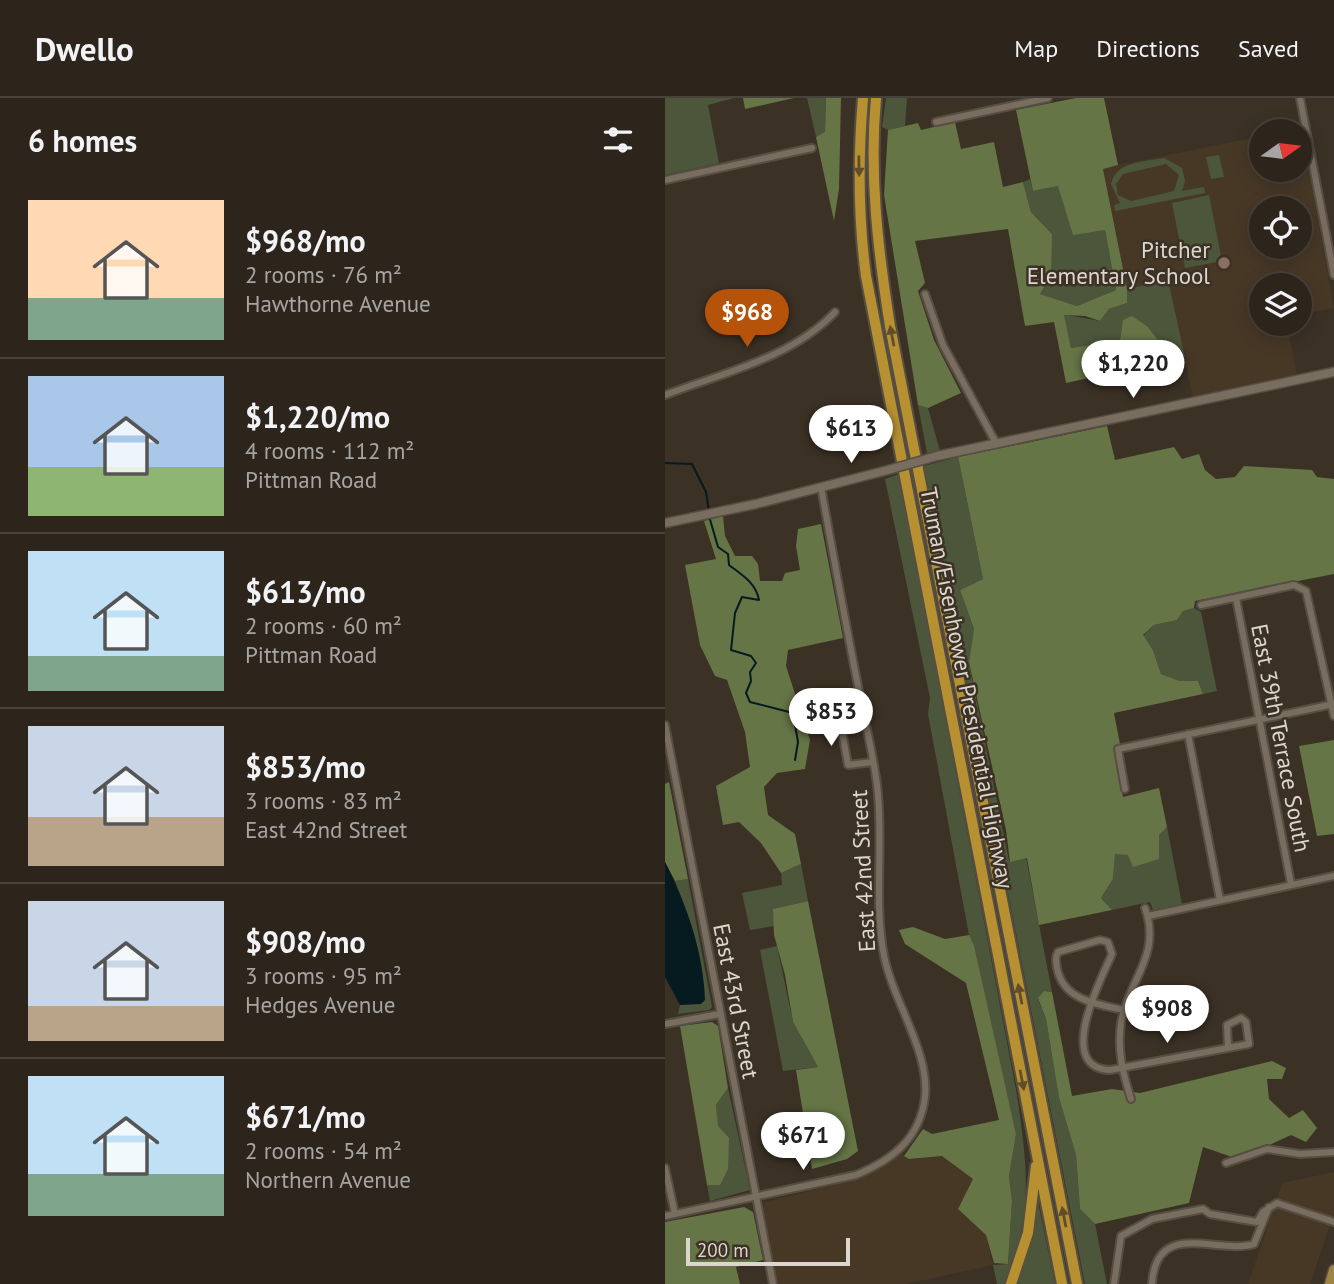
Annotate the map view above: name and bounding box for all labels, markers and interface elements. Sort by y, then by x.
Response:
text: Dwello [35,27,134,70]
text: Map [1014,33,1058,64]
text: Directions [1096,33,1200,64]
text: Saved [1238,33,1299,64]
north arrow [1249,119,1313,182]
map controls [1249,119,1312,336]
text: 6 homes [28,121,137,160]
icon: filters [599,121,637,159]
one-way arrow [853,155,865,177]
button: locate [1249,196,1312,259]
text: $968/mo [245,221,366,260]
icon: home [84,228,168,312]
place label: Pitcher Elementary School [1027,235,1210,290]
marker: Pitcher Elementary School [1216,255,1232,271]
text: 2 rooms · 76 m² [245,260,402,289]
button: layers [1249,273,1312,336]
text: Hawthorne Avenue [245,289,431,318]
pin: $968 [706,289,788,349]
text: $968 [721,297,773,326]
one-way arrow [886,325,897,347]
pin: $1,220 [1076,341,1190,400]
text: $1,220 [1097,348,1169,377]
text: $1,220/mo [245,397,390,436]
icon: home [84,404,168,488]
pin: $613 [810,406,892,465]
text: $613 [825,413,877,442]
text: 4 rooms · 112 m² [245,436,414,465]
text: Pittman Road [245,465,377,494]
street label: Truman/Eisenhower Presidential Highway [914,485,1021,892]
text: $613/mo [245,572,366,611]
icon: home [84,579,168,663]
text: 2 rooms · 60 m² [245,611,402,640]
street label: East 39th Terrace South [1245,621,1318,854]
text: Pittman Road [245,640,377,669]
pin: $853 [790,688,872,748]
text: $853 [805,696,857,725]
text: $853/mo [245,747,366,786]
icon: home [84,754,168,838]
text: 3 rooms · 83 m² [245,786,402,815]
street label: East 42nd Street [844,789,881,953]
text: East 42nd Street [245,815,407,844]
street label: East 43rd Street [707,921,766,1081]
text: $908/mo [245,922,366,961]
icon: home [84,929,168,1013]
text: 3 rooms · 95 m² [245,961,402,990]
one-way arrow [1015,983,1026,1005]
pin: $908 [1126,986,1208,1045]
text: Hedges Avenue [245,990,395,1019]
text: $908 [1141,993,1193,1022]
one-way arrow [1017,1069,1028,1091]
text: $671/mo [245,1097,366,1136]
icon: home [84,1104,168,1188]
pin: $671 [762,1112,844,1172]
text: $671 [777,1120,829,1149]
text: 2 rooms · 54 m² [245,1136,402,1165]
text: Northern Avenue [245,1165,411,1194]
one-way arrow [1058,1206,1069,1228]
scale bar [686,1235,851,1267]
text: 200 m [697,1238,749,1262]

